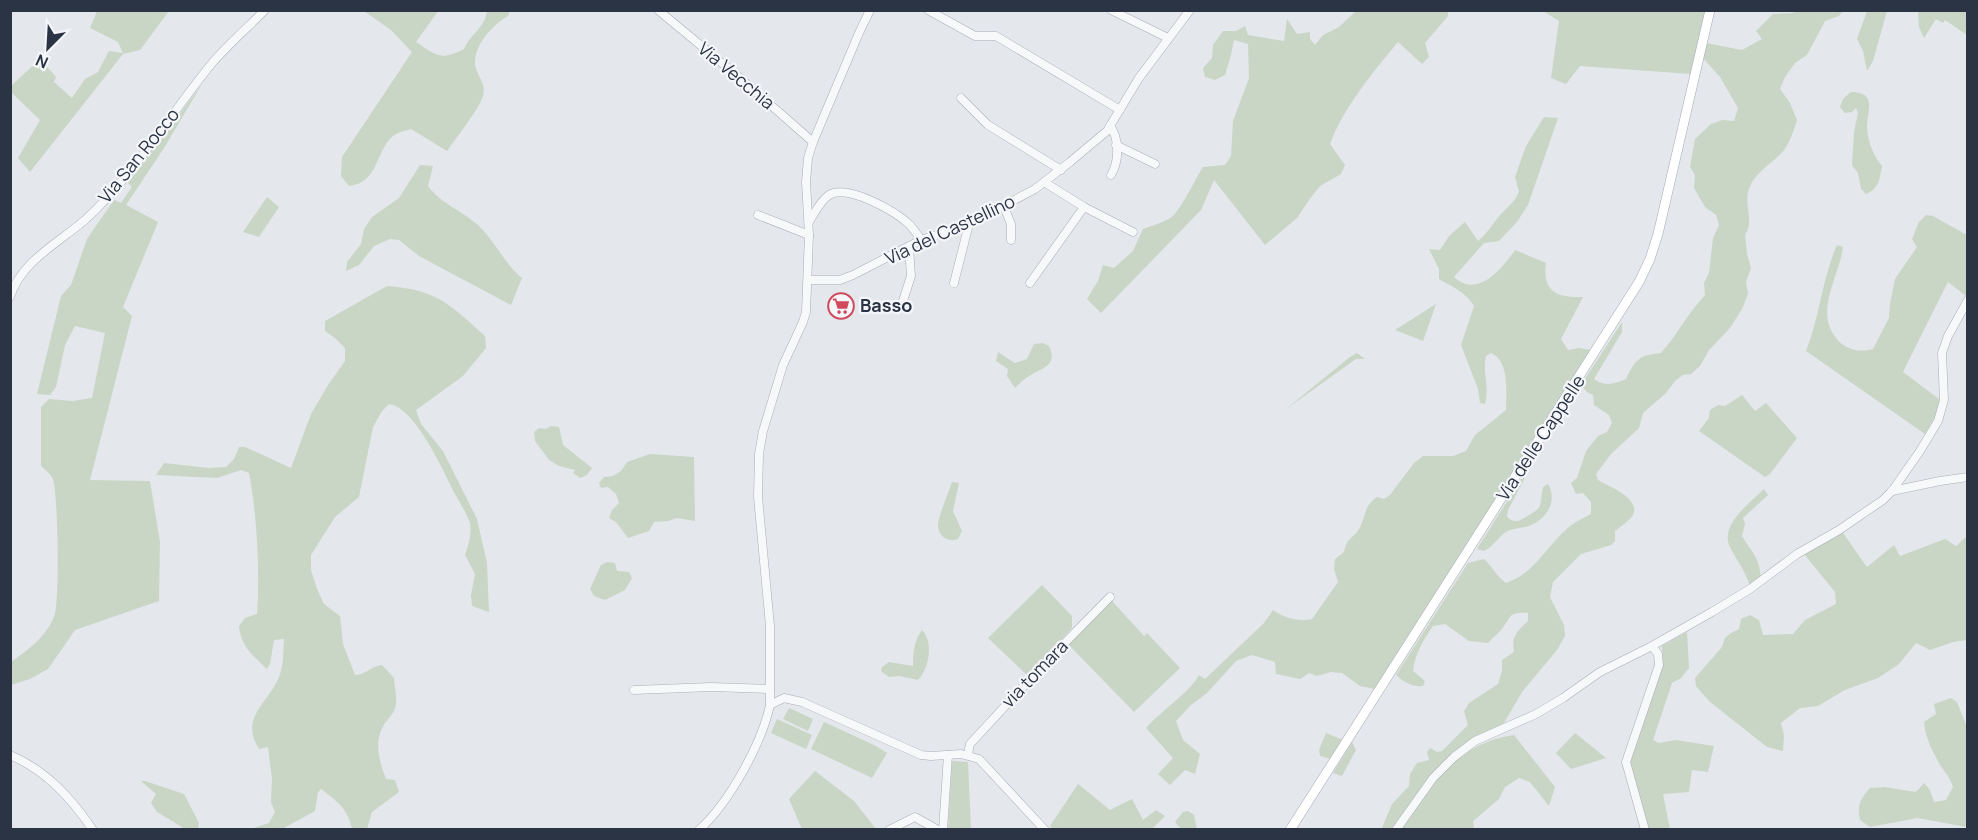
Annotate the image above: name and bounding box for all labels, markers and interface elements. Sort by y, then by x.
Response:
north arrow [18,18,78,78]
street label: Via Vecchia [693,36,780,114]
text: N [32,49,52,74]
street label: Via San Rocco [92,103,184,208]
street label: Via del Castellino [881,188,1018,270]
supermarket icon: Basso [826,291,856,321]
place label: Basso [860,293,912,317]
street label: Via delle Cappelle [1490,370,1590,505]
street label: via tomara [996,634,1073,713]

